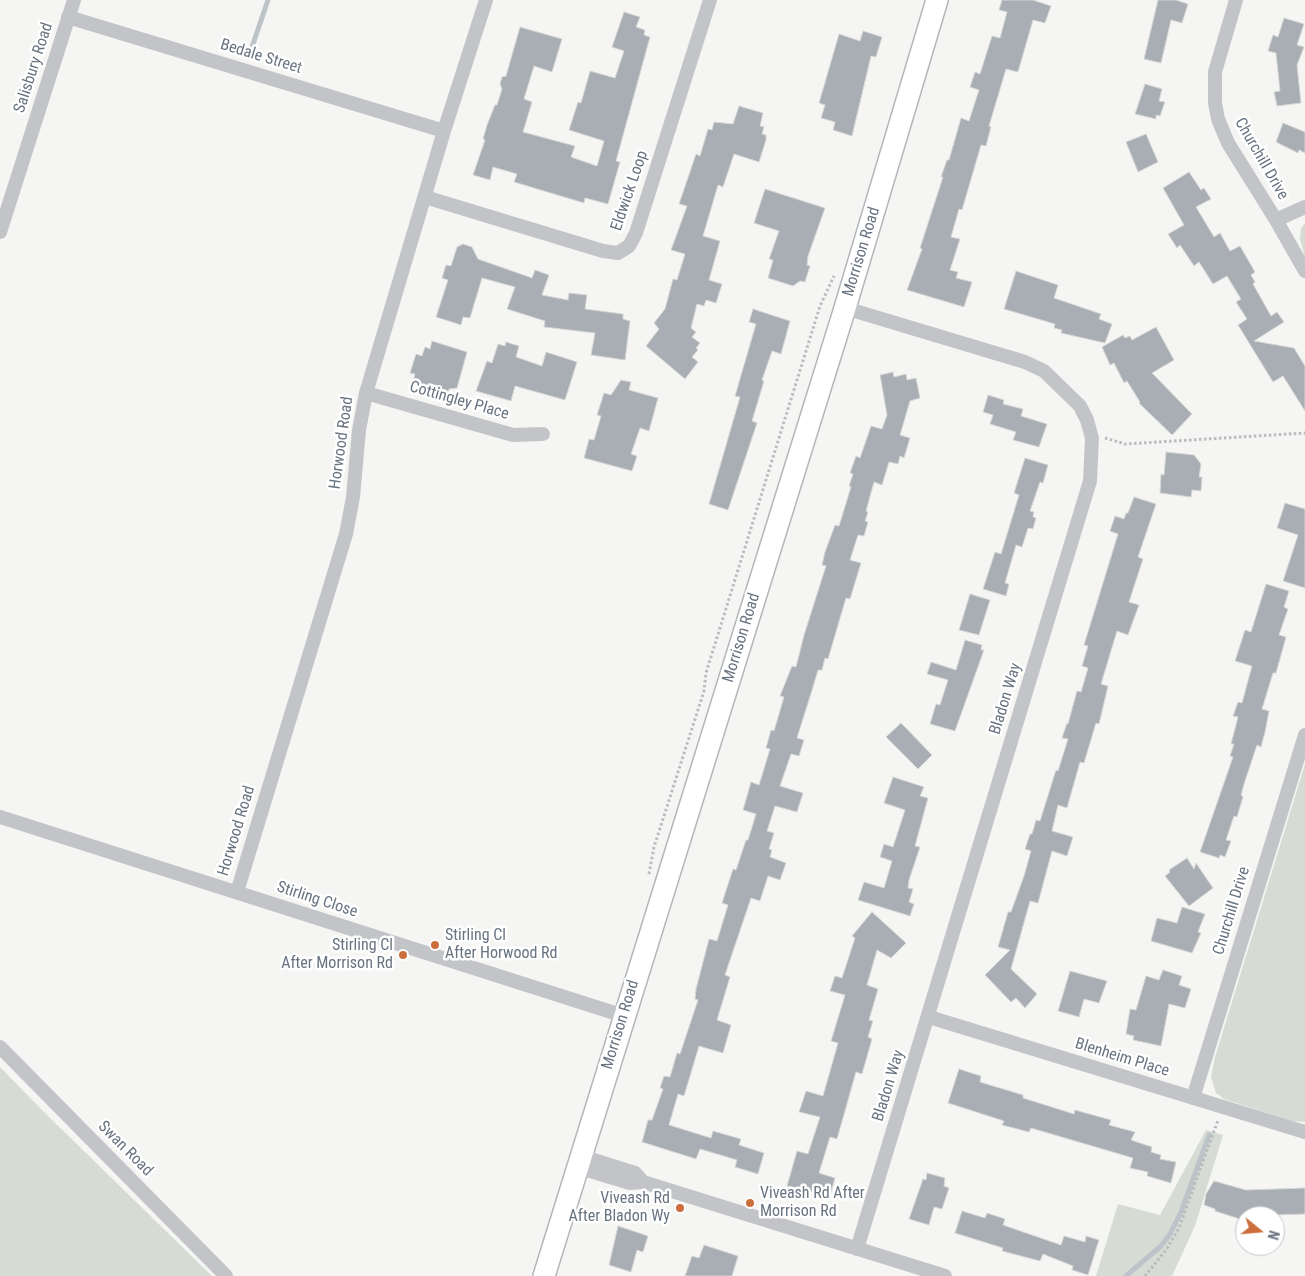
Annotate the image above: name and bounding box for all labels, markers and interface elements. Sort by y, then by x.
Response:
street label: Salisbury Road [10,20,58,116]
street label: Bedale Street [218,36,304,78]
street label: Churchill Drive [1230,115,1292,203]
street label: Eldwick Loop [607,148,653,234]
street label: Morrison Road [839,205,885,299]
street label: Cottingley Place [407,378,511,424]
street label: Horwood Road [326,396,358,490]
street label: Morrison Road [719,591,765,685]
street label: Bladon Way [986,661,1026,737]
street label: Horwood Road [214,784,260,878]
street label: Churchill Drive [1210,865,1254,957]
street label: Stirling Close [274,878,360,922]
place label: Stirling Cl After Horwood Rd [445,926,558,964]
place label: Stirling Cl After Morrison Rd [281,936,393,974]
marker: Stirling Cl After Horwood Rd [429,939,441,951]
marker: Stirling Cl After Morrison Rd [397,949,409,961]
street label: Morrison Road [598,978,644,1072]
street label: Blenheim Place [1073,1035,1171,1081]
street label: Bladon Way [869,1048,909,1124]
street label: Swan Road [93,1117,157,1181]
place label: Viveash Rd After Morrison Rd [760,1184,865,1222]
place label: Viveash Rd After Bladon Wy [569,1189,670,1227]
marker: Viveash Rd After Morrison Rd [744,1197,756,1209]
marker: Viveash Rd After Bladon Wy [674,1202,686,1214]
north arrow [1235,1206,1285,1256]
text: N [1264,1229,1282,1242]

